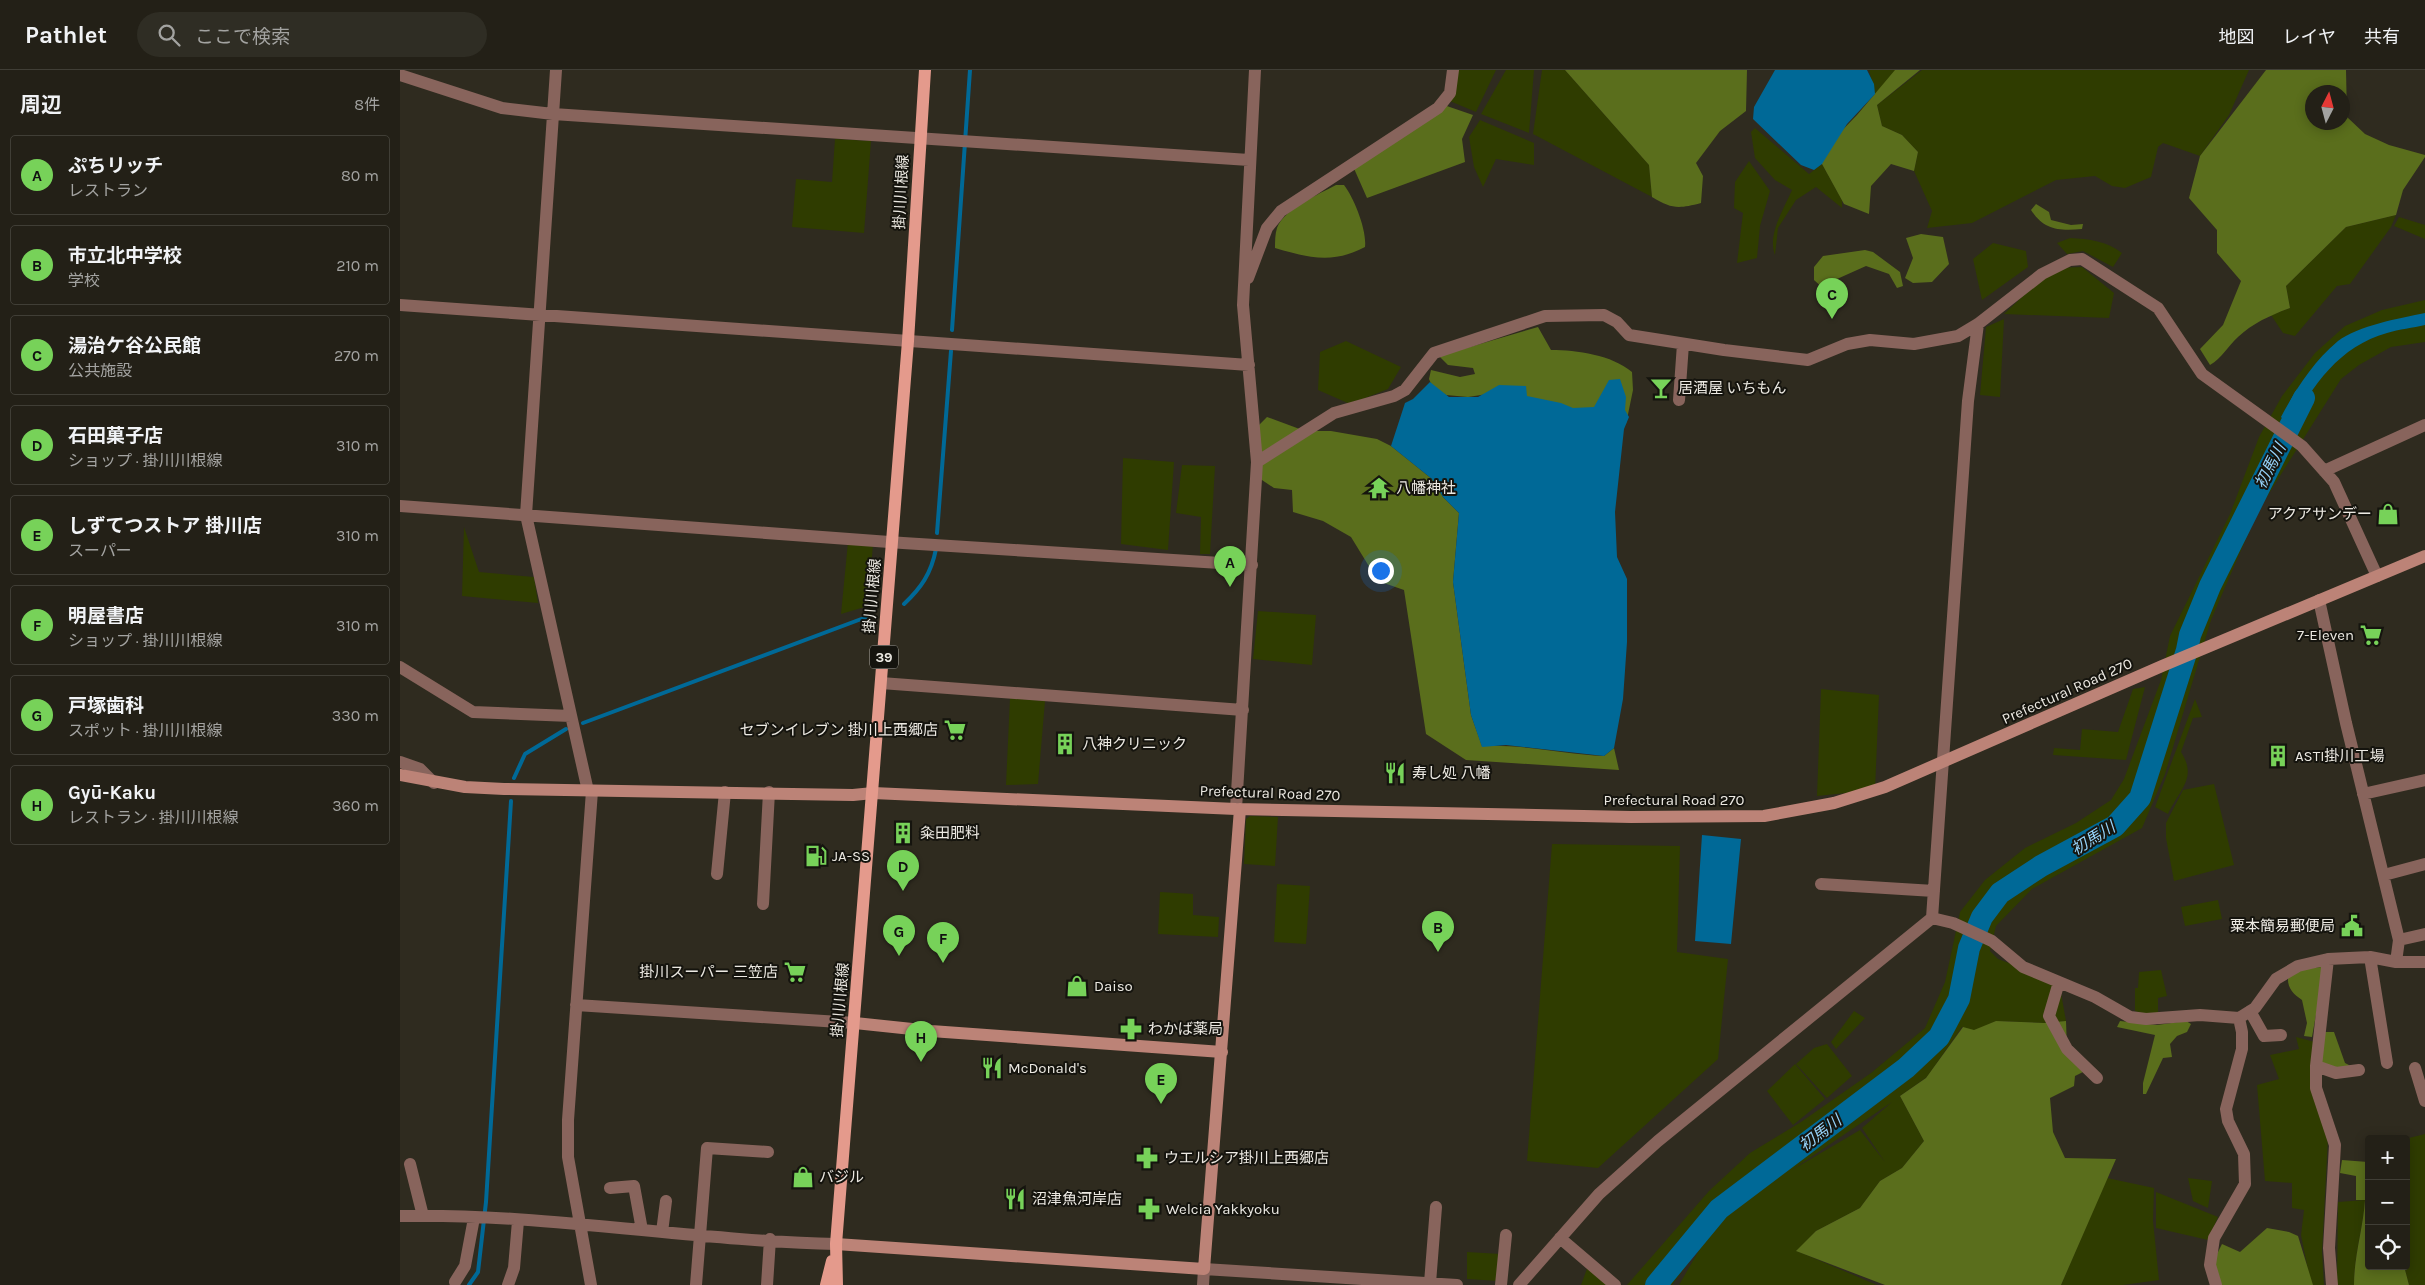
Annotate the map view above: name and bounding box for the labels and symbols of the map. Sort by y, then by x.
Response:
north arrow [2305,85,2350,130]
street label: 掛川川根線 [890,154,912,230]
pin: C [1816,278,1848,319]
bar icon: 居酒屋 いちもん [1648,375,1674,401]
place label: 居酒屋 いちもん [1678,379,1787,397]
water label: 初馬川 [2251,439,2290,492]
temple icon: 八幡神社 [1366,475,1392,501]
place label: 八幡神社 [1396,479,1456,497]
shop icon: アクアサンデー [2375,501,2401,527]
place label: アクアサンデー [2268,505,2372,523]
pin: A [1214,546,1246,587]
street label: 掛川川根線 [860,558,884,634]
your location [1368,558,1394,584]
supermarket icon: 7-Eleven [2358,622,2384,648]
place label: 7-Eleven [2297,626,2354,644]
road number: 39 [870,646,898,668]
street label: Prefectural Road 270 [1999,654,2135,728]
supermarket icon: セブンイレブン 掛川上西郷店 [942,717,968,743]
place label: セブンイレブン 掛川上西郷店 [739,721,938,739]
building icon: 八神クリニック [1052,731,1078,757]
place label: 八神クリニック [1082,735,1187,753]
building icon: ASTI掛川工場 [2265,743,2291,769]
place label: ASTI掛川工場 [2295,747,2384,765]
restaurant icon: 寿し処 八幡 [1382,760,1408,786]
place label: 寿し処 八幡 [1412,764,1491,782]
street label: Prefectural Road 270 [1199,782,1341,804]
street label: Prefectural Road 270 [1604,791,1745,809]
water label: 初馬川 [2068,816,2120,859]
building icon: 粂田肥料 [890,820,916,846]
place label: 粂田肥料 [920,824,980,842]
fuel station icon: JA-SS [803,843,829,869]
place label: JA-SS [832,847,870,865]
pin: D [887,850,919,891]
pin: B [1422,911,1454,952]
public building icon: 粟本簡易郵便局 [2339,913,2365,939]
pin: G [883,915,915,956]
place label: 粟本簡易郵便局 [2230,917,2335,935]
pin: F [927,922,959,963]
supermarket icon: 掛川スーパー 三笠店 [782,959,808,985]
street label: 掛川川根線 [828,962,852,1038]
place label: 掛川スーパー 三笠店 [640,963,778,981]
shop icon: Daiso [1064,973,1090,999]
place label: Daiso [1094,977,1133,995]
pharmacy icon: わかば薬局 [1118,1016,1144,1042]
place label: わかば薬局 [1148,1020,1223,1038]
pin: H [905,1021,937,1062]
restaurant icon: McDonald's [979,1055,1005,1081]
place label: McDonald's [1008,1059,1087,1077]
pin: E [1145,1063,1177,1104]
water label: 初馬川 [1795,1110,1846,1155]
pharmacy icon: ウエルシア掛川上西郷店 [1134,1145,1160,1171]
place label: ウエルシア掛川上西郷店 [1164,1149,1329,1167]
shop icon: バジル [790,1164,816,1190]
place label: バジル [819,1168,864,1186]
restaurant icon: 沼津魚河岸店 [1002,1186,1028,1212]
place label: 沼津魚河岸店 [1032,1190,1122,1208]
pharmacy icon: Welcia Yakkyoku [1136,1196,1162,1222]
place label: Welcia Yakkyoku [1166,1200,1280,1218]

